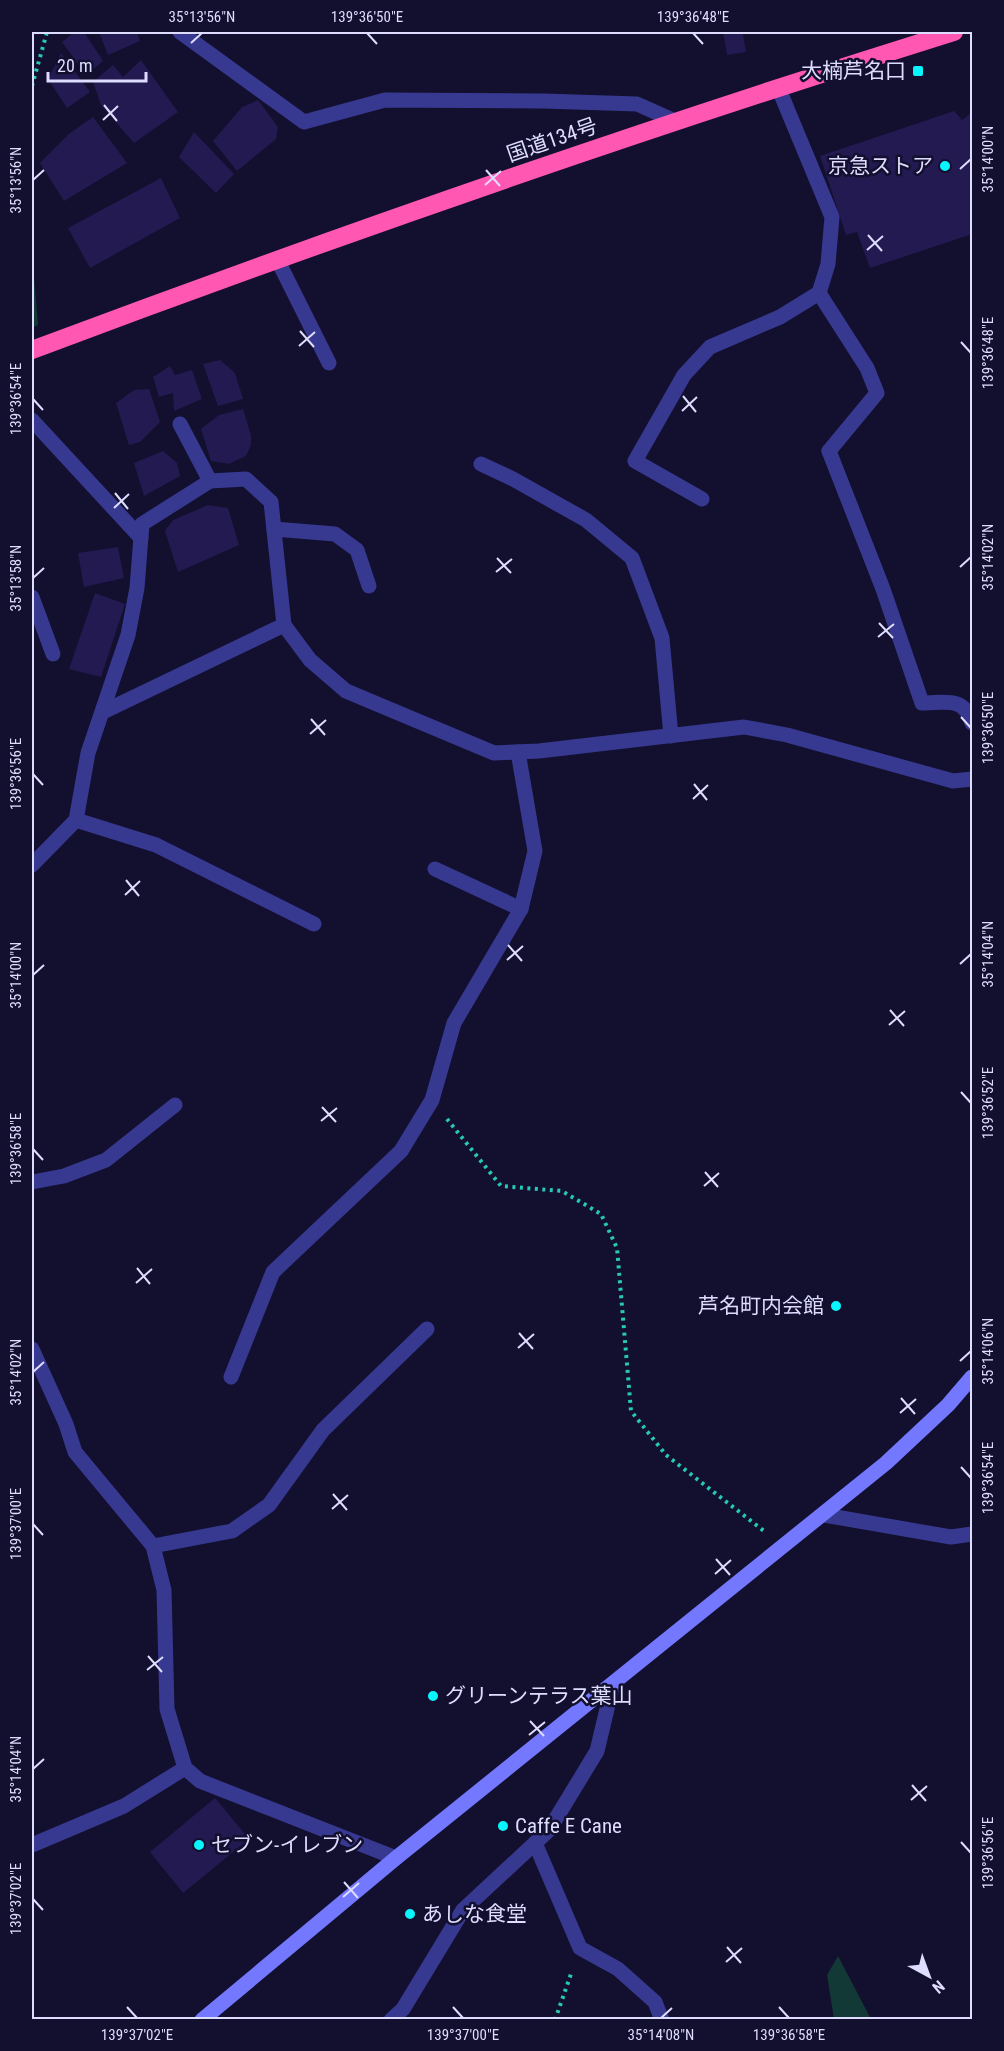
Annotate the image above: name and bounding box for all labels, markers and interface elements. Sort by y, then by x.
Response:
text: 35°13'56"N [169,8,235,26]
text: 139°36'50"E [331,8,403,26]
text: 139°36'48"E [657,8,729,26]
scale bar [48,45,146,83]
text: 20 m [57,55,92,76]
place label: 大楠芦名口 [801,59,906,83]
marker: 大楠芦名口 [911,64,925,78]
street label: 国道134号 [504,113,600,167]
text: 35°14'00"N [979,126,997,192]
text: 35°13'56"N [7,147,25,213]
place label: 京急ストア [828,154,933,178]
marker: 京急ストア [938,159,952,173]
text: 139°36'48"E [979,317,997,389]
text: 139°36'54"E [7,363,25,435]
text: 35°14'02"N [979,524,997,590]
text: 35°13'58"N [7,545,25,611]
text: 139°36'50"E [979,692,997,764]
text: 139°36'56"E [7,738,25,810]
text: 35°14'04"N [979,921,997,987]
text: 35°14'00"N [7,942,25,1008]
text: 139°36'52"E [979,1067,997,1139]
text: 139°36'58"E [7,1113,25,1185]
place label: 芦名町内会館 [698,1294,824,1318]
marker: 芦名町内会館 [829,1299,843,1313]
text: 35°14'06"N [979,1318,997,1384]
text: 35°14'02"N [7,1339,25,1405]
text: 139°36'54"E [979,1442,997,1514]
text: 139°37'00"E [7,1488,25,1560]
place label: グリーンテラス葉山 [445,1684,633,1708]
marker: グリーンテラス葉山 [426,1689,440,1703]
text: 35°14'04"N [7,1736,25,1802]
place label: Caffe E Cane [515,1814,622,1838]
text: 139°36'56"E [979,1817,997,1889]
marker: Caffe E Cane [496,1819,510,1833]
place label: セブン-イレブン [211,1833,363,1857]
marker: セブン-イレブン [192,1838,206,1852]
text: 139°37'02"E [7,1863,25,1935]
place label: あしな食堂 [422,1902,527,1926]
marker: あしな食堂 [403,1907,417,1921]
north arrow [899,1946,959,2006]
text: N [929,1977,948,1997]
text: 139°37'02"E [101,2026,173,2044]
text: 139°37'00"E [427,2026,499,2044]
text: 35°14'08"N [628,2026,694,2044]
text: 139°36'58"E [753,2026,825,2044]

